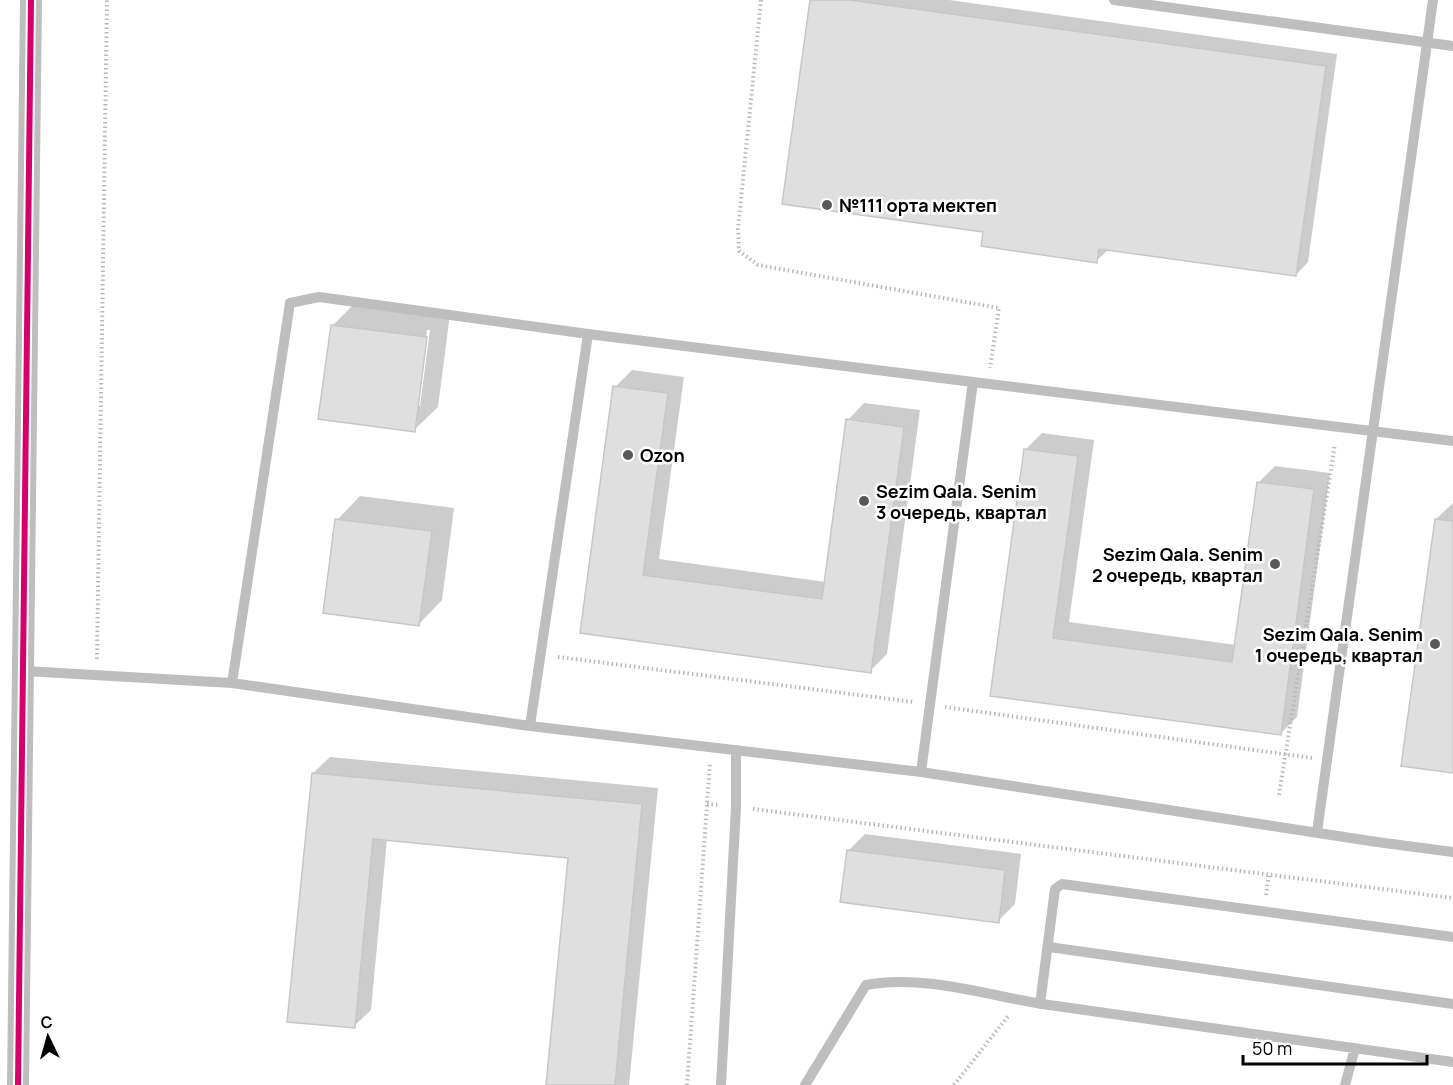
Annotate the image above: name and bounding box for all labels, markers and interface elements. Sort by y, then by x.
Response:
place label: №111 орта мектеп [839,193,997,217]
marker: №111 орта мектеп [820,198,834,212]
place label: Ozon [640,443,685,467]
marker: Ozon [621,448,635,462]
place label: Sezim Qala. Senim 3 очередь, квартал [876,479,1047,524]
marker: Sezim Qala. Senim 3 очередь, квартал [857,494,871,508]
place label: Sezim Qala. Senim 2 очередь, квартал [1092,542,1263,587]
marker: Sezim Qala. Senim 2 очередь, квартал [1268,557,1282,571]
place label: Sezim Qala. Senim 1 очередь, квартал [1255,622,1423,667]
marker: Sezim Qala. Senim 1 очередь, квартал [1428,637,1442,651]
north arrow [18,1007,78,1067]
text: С [40,1011,54,1034]
scale bar [1243,1028,1428,1066]
text: 50 m [1252,1036,1292,1060]

